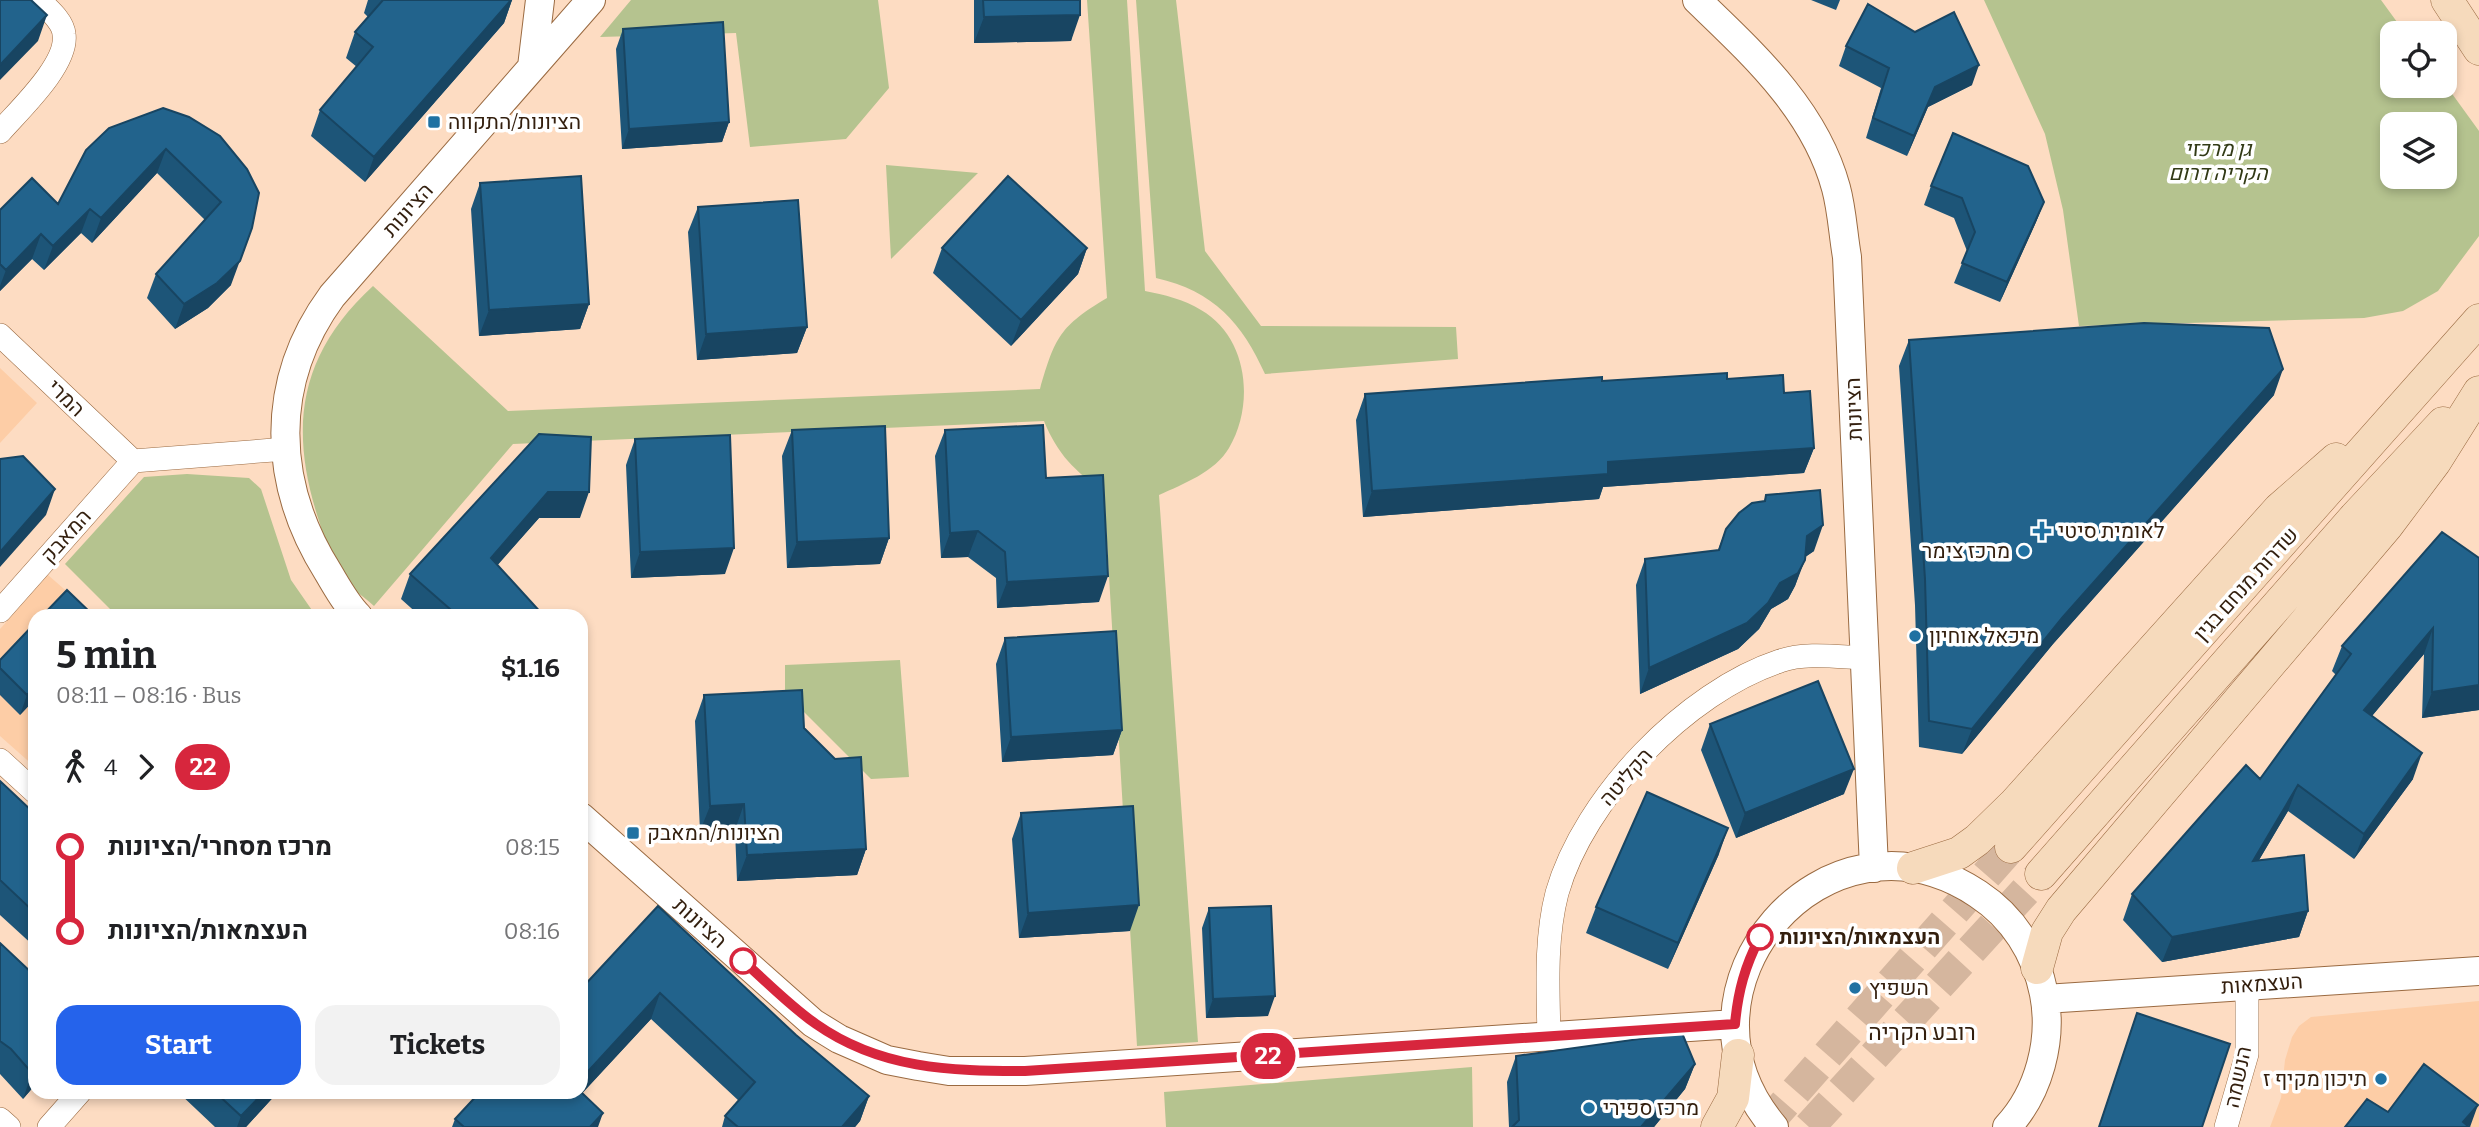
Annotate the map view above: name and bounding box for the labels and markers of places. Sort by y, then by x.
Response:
place label: הציונות/התקווה [448,109,581,135]
marker: הציונות/התקווה [426,114,442,130]
place label: לאומית סיטי [2058,518,2165,544]
marker: לאומית סיטי [2032,521,2052,541]
place label: מרכז צימר [1922,538,2010,564]
marker: מרכז צימר [2016,543,2032,559]
place label: מיכאל אוחיון [1929,623,2039,649]
marker: מיכאל אוחיון [1907,628,1923,644]
place label: הציונות/המאבק [647,820,780,846]
marker: הציונות/המאבק [625,825,641,841]
marker: העצמאות/הציונות [1747,924,1773,950]
place label: העצמאות/הציונות [1779,924,1940,950]
unlabelled marker [730,948,756,974]
place label: השפיץ [1869,975,1929,1001]
marker: השפיץ [1847,980,1863,996]
place label: תיכון מקיף ז [2263,1066,2367,1092]
marker: תיכון מקיף ז [2373,1071,2389,1087]
place label: מרכז ספירי [1603,1095,1699,1121]
marker: מרכז ספירי [1581,1100,1597,1116]

